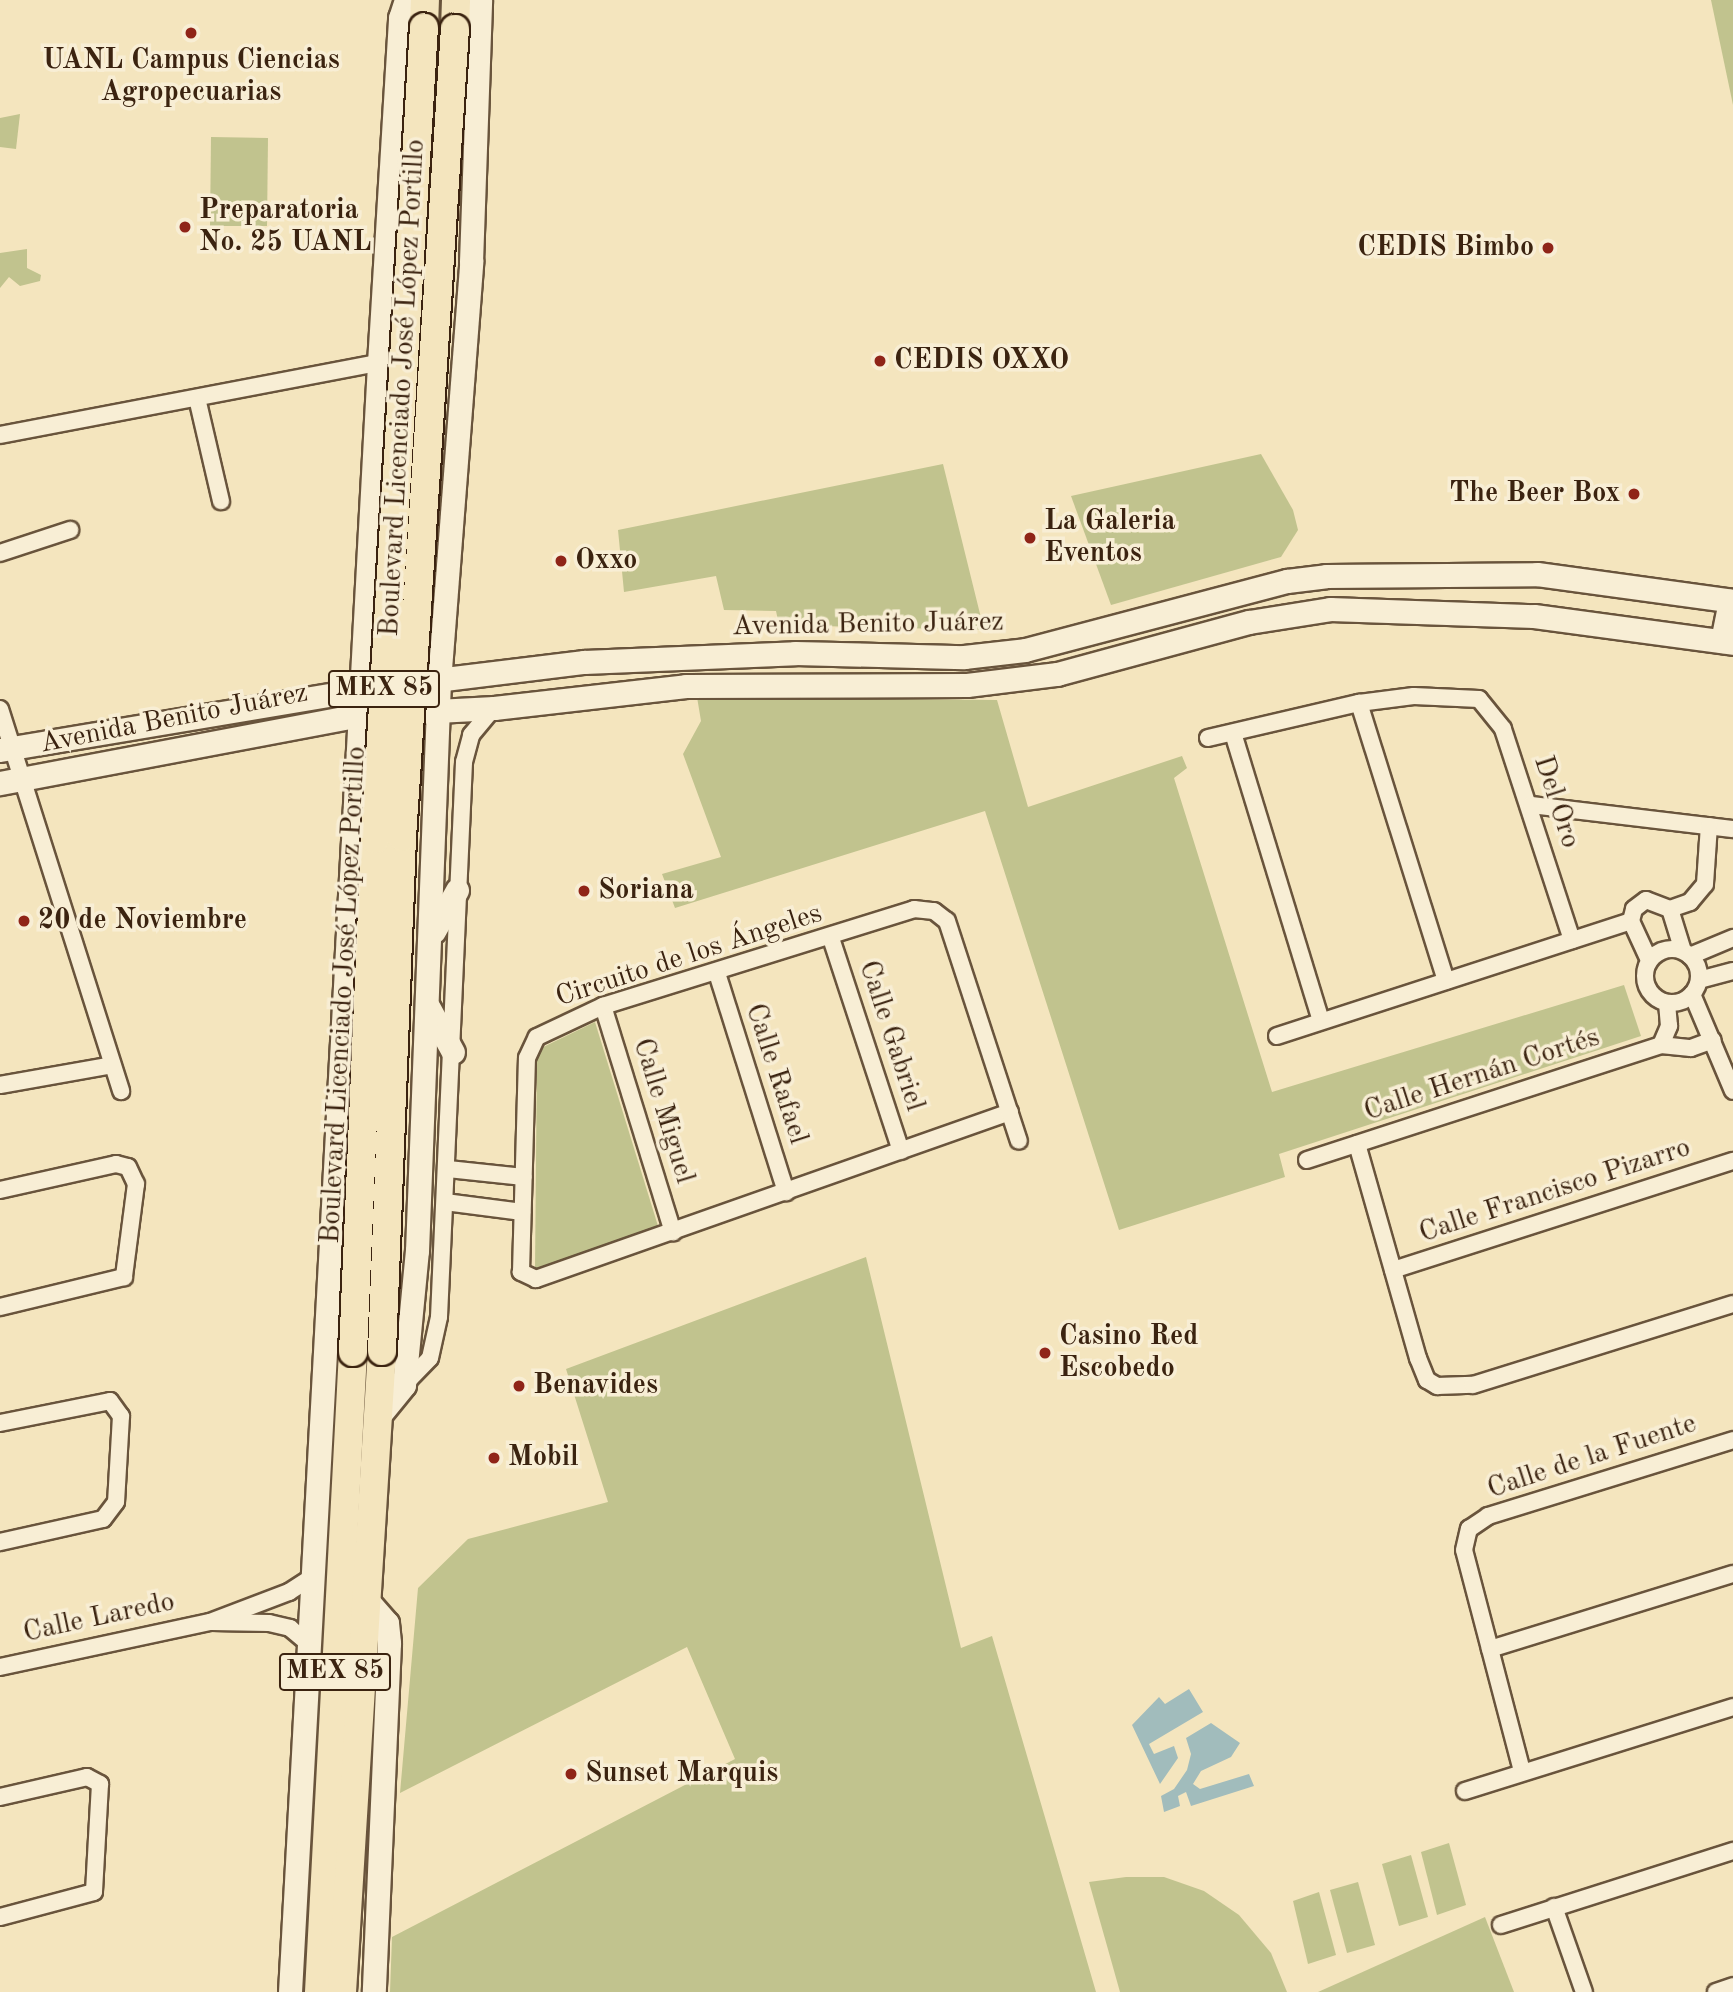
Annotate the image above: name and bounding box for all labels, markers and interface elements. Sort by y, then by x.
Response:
marker: UANL Campus Ciencias Agropecuarias [183,25,199,41]
place label: UANL Campus Ciencias Agropecuarias [42,44,340,110]
street label: Boulevard Licenciado José López Portillo [373,138,433,638]
place label: Preparatoria No. 25 UANL [199,194,371,260]
marker: Preparatoria No. 25 UANL [177,219,193,235]
place label: CEDIS Bimbo [1357,231,1534,265]
marker: CEDIS Bimbo [1540,240,1556,256]
place label: CEDIS OXXO [894,344,1069,378]
marker: CEDIS OXXO [872,353,888,369]
place label: The Beer Box [1449,477,1620,511]
marker: The Beer Box [1626,486,1642,502]
place label: La Galeria Eventos [1044,505,1176,571]
marker: La Galeria Eventos [1022,530,1038,546]
place label: Oxxo [575,544,637,578]
marker: Oxxo [553,553,569,569]
street label: Avenida Benito Juárez [732,606,1004,644]
road number: MEX 85 [326,666,442,712]
street label: Avenida Benito Juárez [37,677,311,761]
street label: Boulevard Licenciado José López Portillo [314,745,374,1245]
street label: Del Oro [1525,752,1587,852]
place label: Soriana [598,874,694,908]
marker: Soriana [576,883,592,899]
street label: Circuito de los Ángeles [552,897,826,1015]
place label: 20 de Noviembre [38,904,247,938]
marker: 20 de Noviembre [16,913,32,929]
street label: Calle Gabriel [851,957,931,1115]
street label: Calle Rafael [737,999,815,1149]
street label: Calle Hernán Cortés [1360,1021,1604,1129]
street label: Calle Miguel [625,1034,701,1188]
street label: Calle Francisco Pizarro [1415,1131,1695,1251]
place label: Casino Red Escobedo [1059,1320,1198,1386]
marker: Casino Red Escobedo [1037,1345,1053,1361]
place label: Benavides [533,1369,658,1403]
marker: Benavides [511,1378,527,1394]
street label: Calle de la Fuente [1483,1407,1701,1507]
place label: Mobil [508,1441,579,1475]
marker: Mobil [486,1450,502,1466]
street label: Calle Laredo [20,1586,178,1650]
road number: MEX 85 [277,1650,393,1694]
place label: Sunset Marquis [585,1757,778,1791]
marker: Sunset Marquis [563,1766,579,1782]

